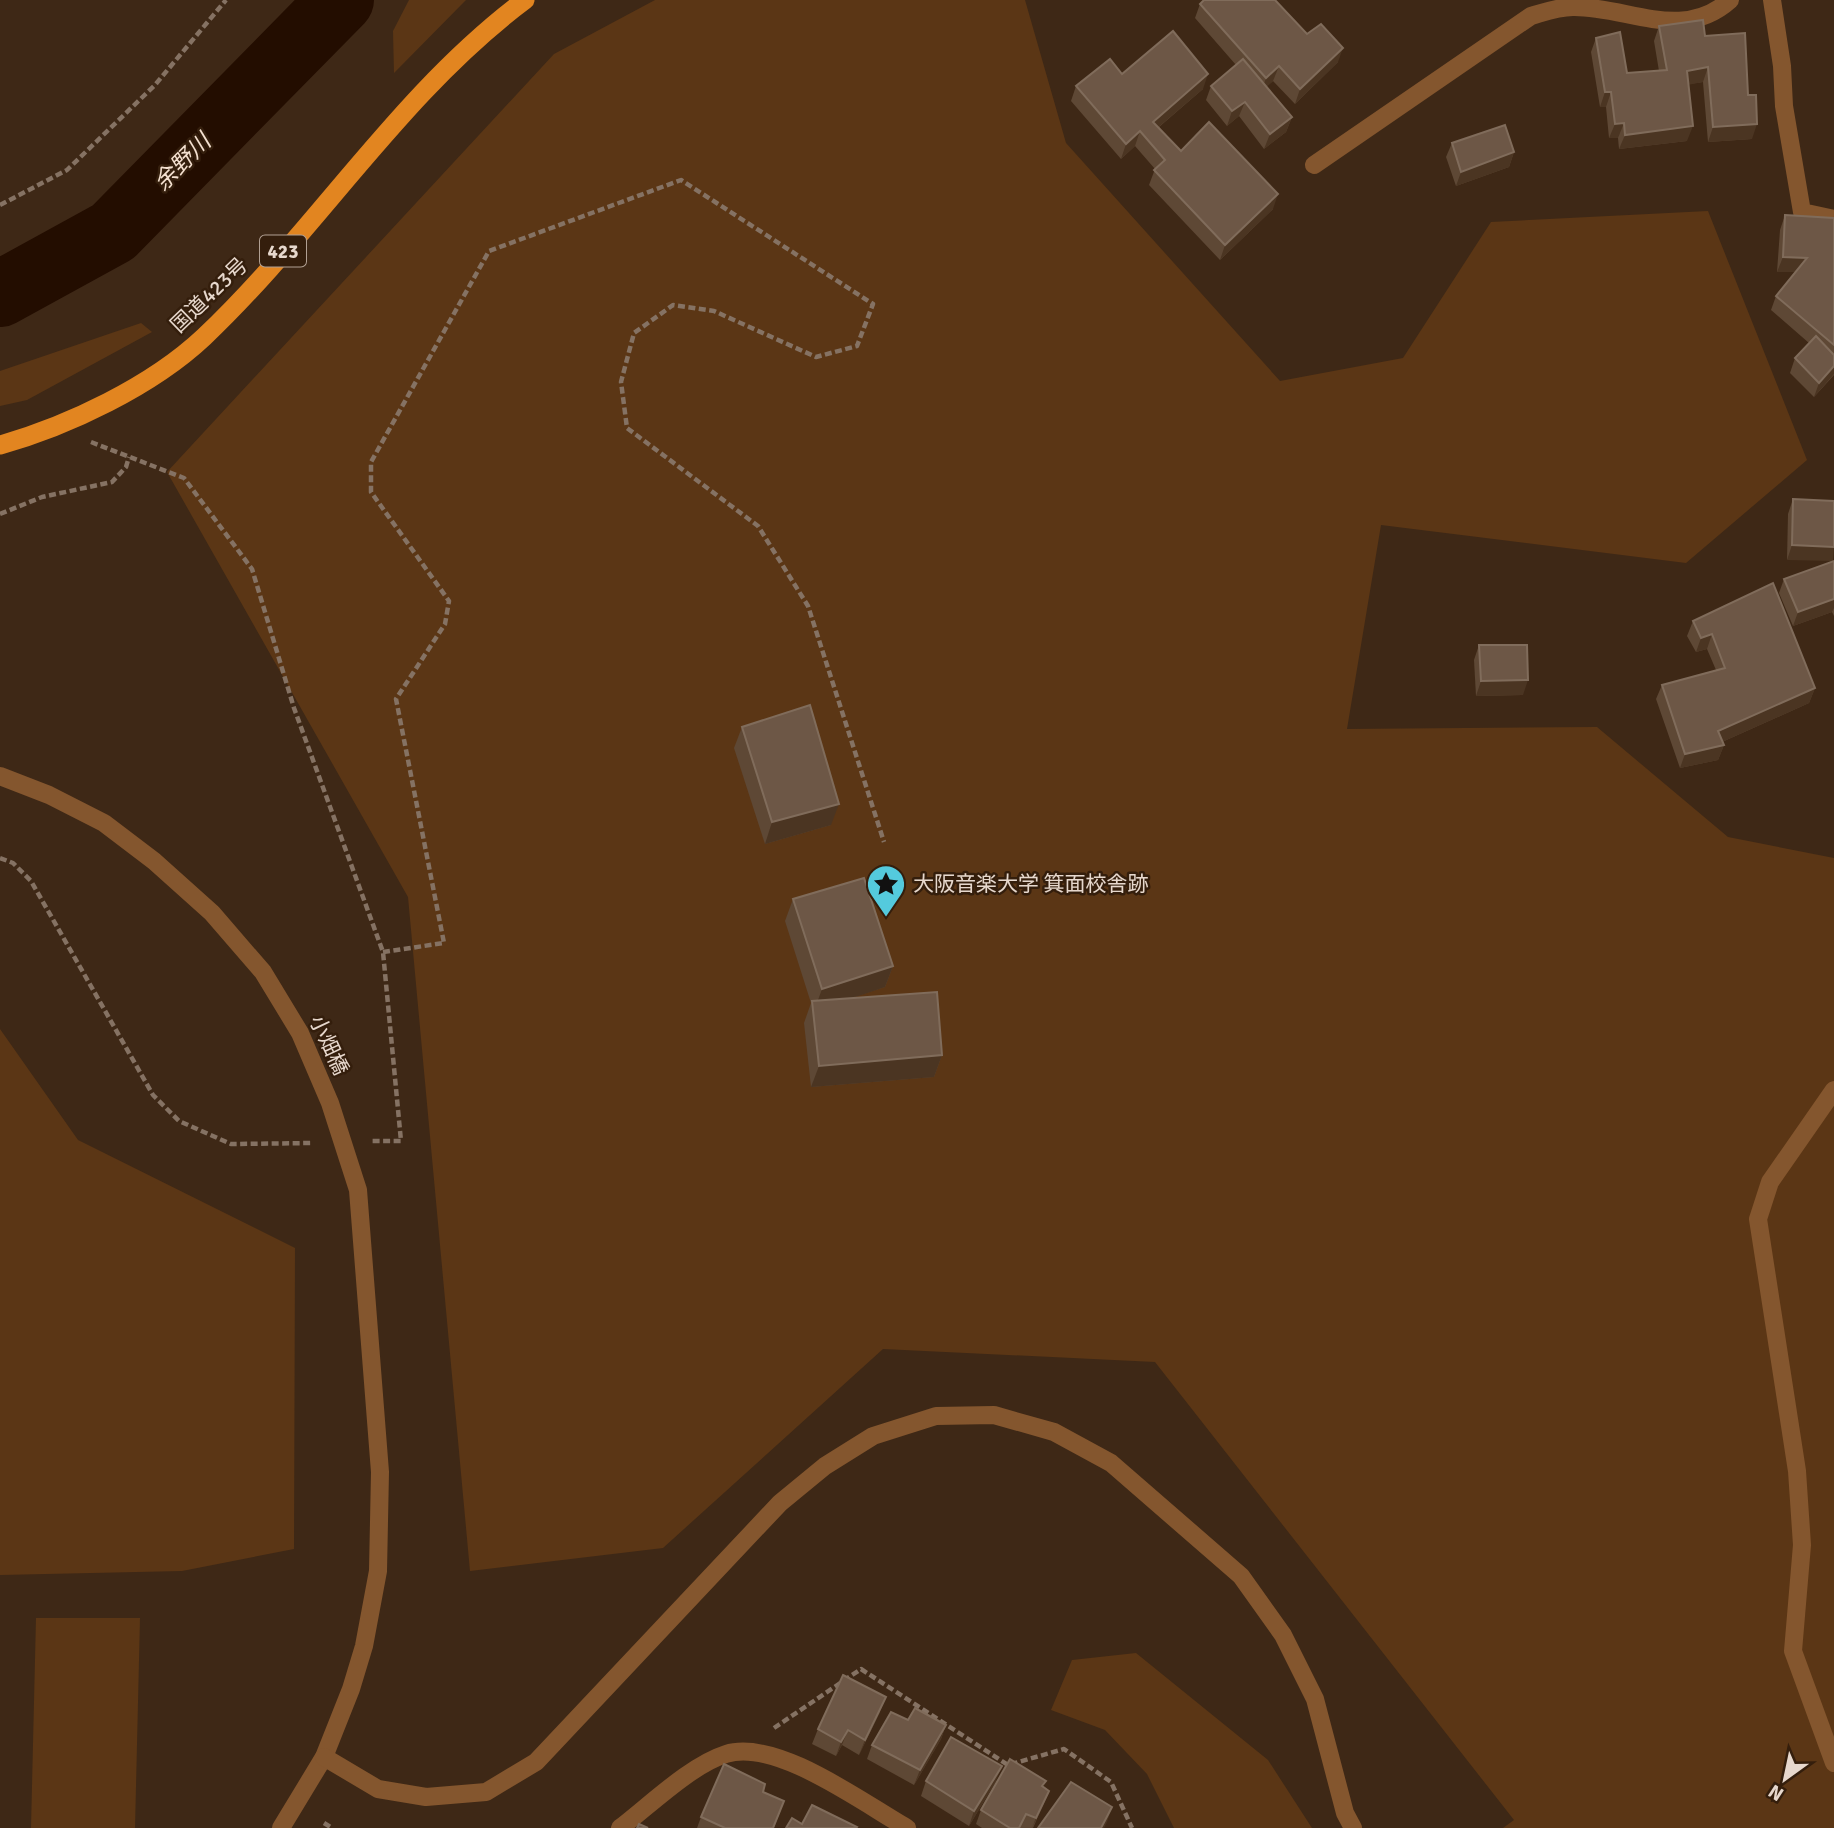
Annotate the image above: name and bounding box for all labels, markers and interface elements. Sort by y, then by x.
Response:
water label: 余野川 [148,126,219,197]
road number: 423 [260,235,306,266]
street label: 国道423号 [165,252,253,338]
place icon: 大阪音楽大学 箕面校舎跡 [865,863,907,918]
place label: 大阪音楽大学 箕面校舎跡 [913,871,1149,897]
street label: 小畑橋 [304,1011,354,1079]
north arrow [1750,1744,1820,1814]
text: N [1764,1779,1788,1806]

